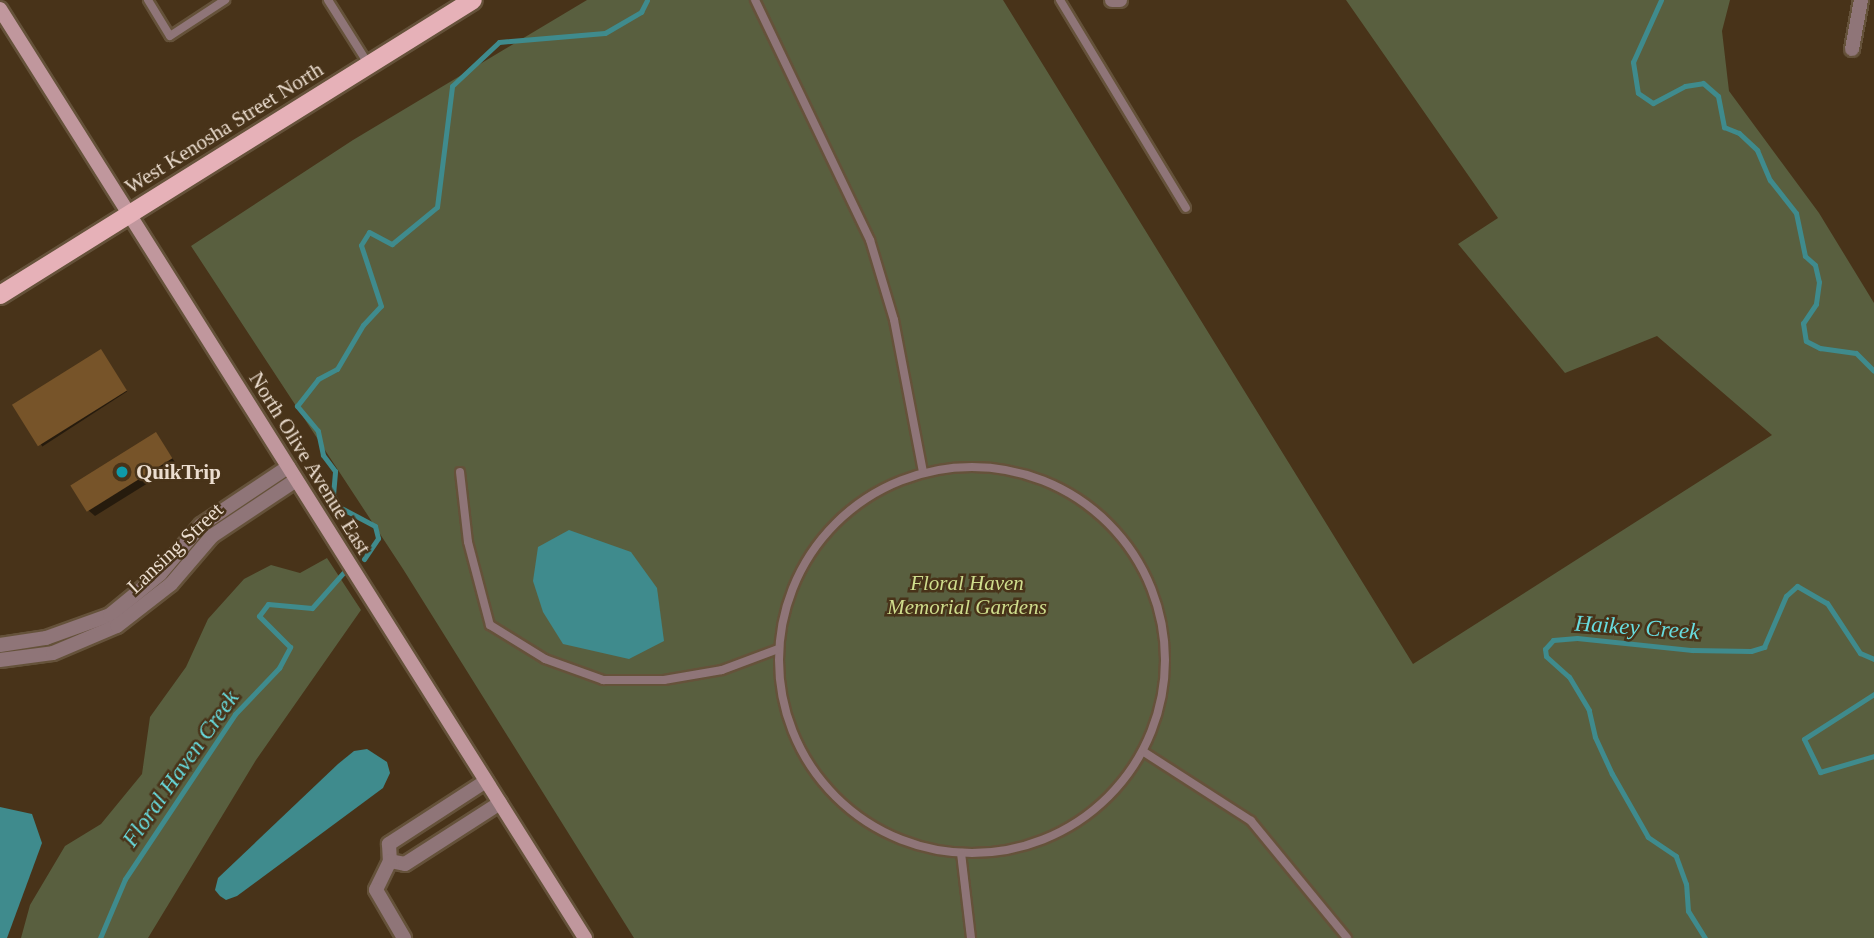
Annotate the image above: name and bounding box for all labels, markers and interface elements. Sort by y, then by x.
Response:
street label: West Kenosha Street North [120,57,328,199]
street label: North Olive Avenue East [243,367,377,559]
place label: QuikTrip [136,459,221,485]
marker: QuikTrip [114,464,130,480]
street label: Lansing Street [122,497,228,599]
park label: Floral Haven Memorial Gardens [887,570,1047,620]
water label: Haikey Creek [1574,610,1700,646]
water label: Floral Haven Creek [117,686,245,852]

